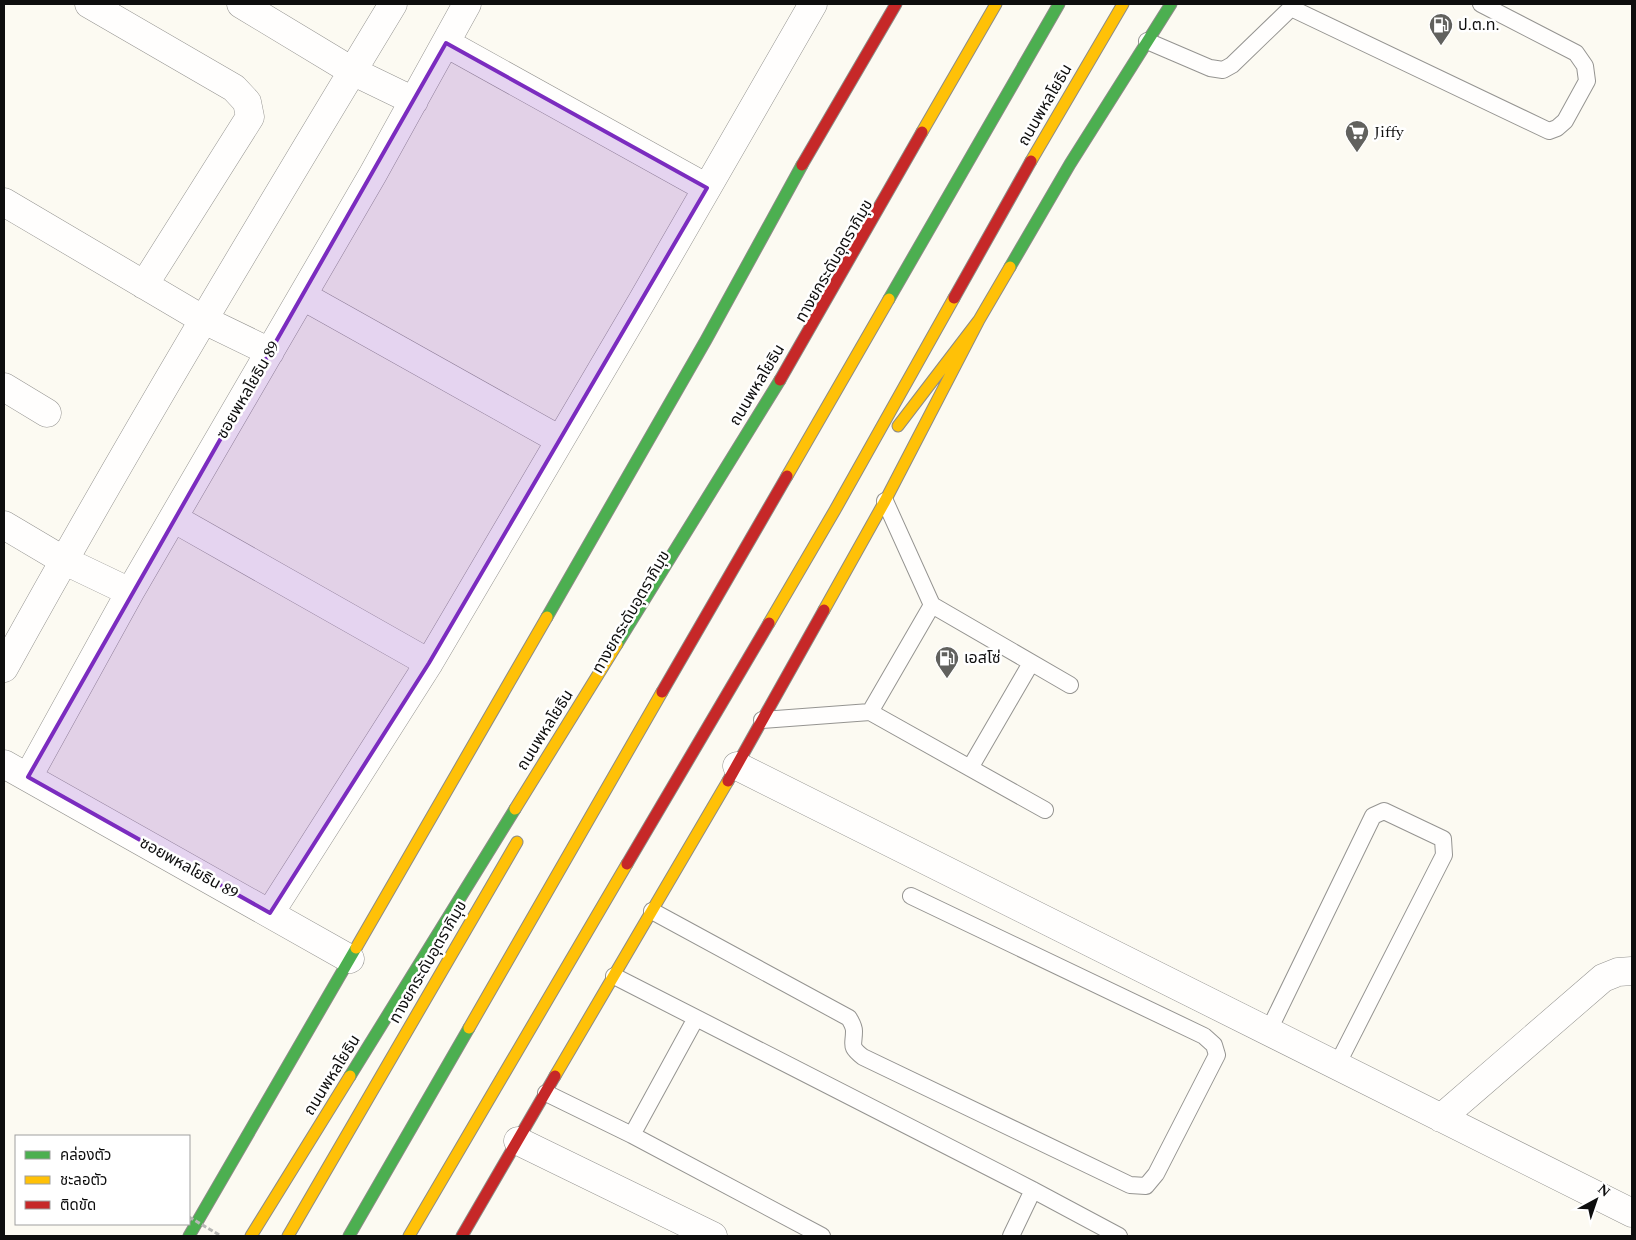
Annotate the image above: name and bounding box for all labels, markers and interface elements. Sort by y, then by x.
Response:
fuel station icon: ป.ต.ท. [1428,12,1454,46]
place label: ป.ต.ท. [1458,13,1500,37]
street label: ถนนพหลโยธิน [1012,59,1078,151]
supermarket icon: Jiffy [1344,119,1370,153]
place label: Jiffy [1374,120,1405,144]
street label: ทางยกระดับอุตราภิมุข [789,195,879,327]
street label: ซอยพหลโยธิน 89 [210,336,286,444]
street label: ถนนพหลโยธิน [723,340,791,430]
street label: ทางยกระดับอุตราภิมุข [586,546,676,678]
fuel station icon: เอสโซ่ [934,645,960,679]
place label: เอสโซ่ [964,646,1001,670]
street label: ถนนพหลโยธิน [511,685,579,775]
street label: ซอยพหลโยธิน 89 [135,831,243,905]
street label: ทางยกระดับอุตราภิมุข [383,896,473,1028]
street label: ถนนพหลโยธิน [298,1030,366,1120]
legend [15,1135,190,1225]
text: คล่องตัว [60,1144,111,1167]
text: ชะลอตัว [60,1169,107,1192]
north arrow [1571,1175,1621,1225]
text: N [1593,1179,1615,1202]
text: ติดขัด [60,1194,96,1217]

